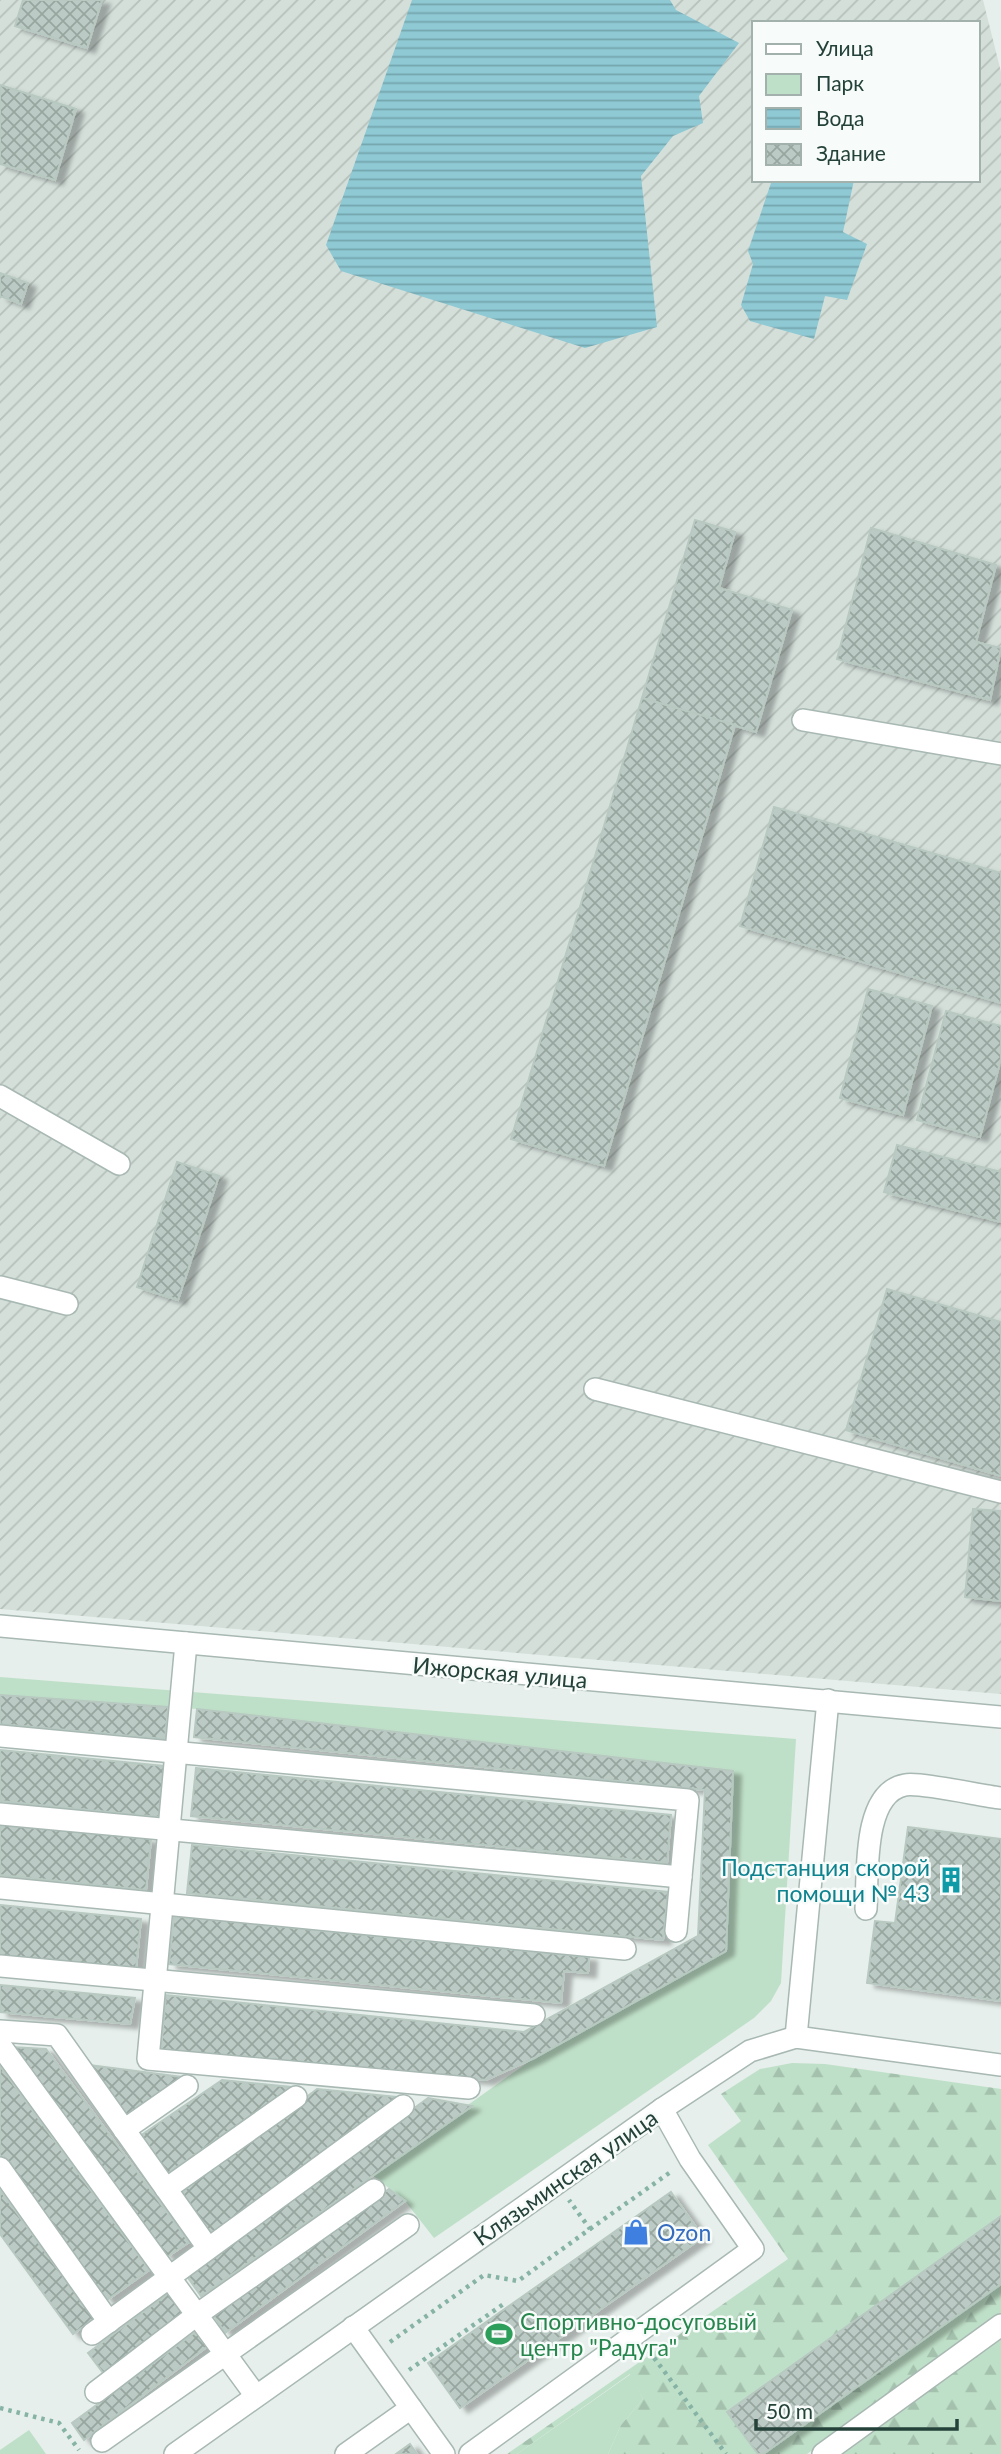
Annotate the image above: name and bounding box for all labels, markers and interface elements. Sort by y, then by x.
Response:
legend [752,21,980,182]
text: Улица [816,35,874,60]
text: Парк [816,70,864,95]
text: Вода [816,105,864,130]
text: Здание [816,140,886,165]
street label: Ижорская улица [411,1650,589,1694]
place label: Подстанция скорой помощи № 43 [721,1853,930,1907]
building icon: Подстанция скорой помощи № 43 [936,1865,966,1895]
street label: Клязьминская улица [468,2103,662,2251]
shop icon: Ozon [621,2217,651,2247]
place label: Ozon [657,2218,711,2246]
place label: Спортивно-досуговый центр "Радуга" [520,2307,757,2361]
sports icon: Спортивно-досуговый центр "Радуга" [484,2319,514,2349]
scale bar [756,2388,957,2432]
text: 50 m [766,2398,813,2423]

